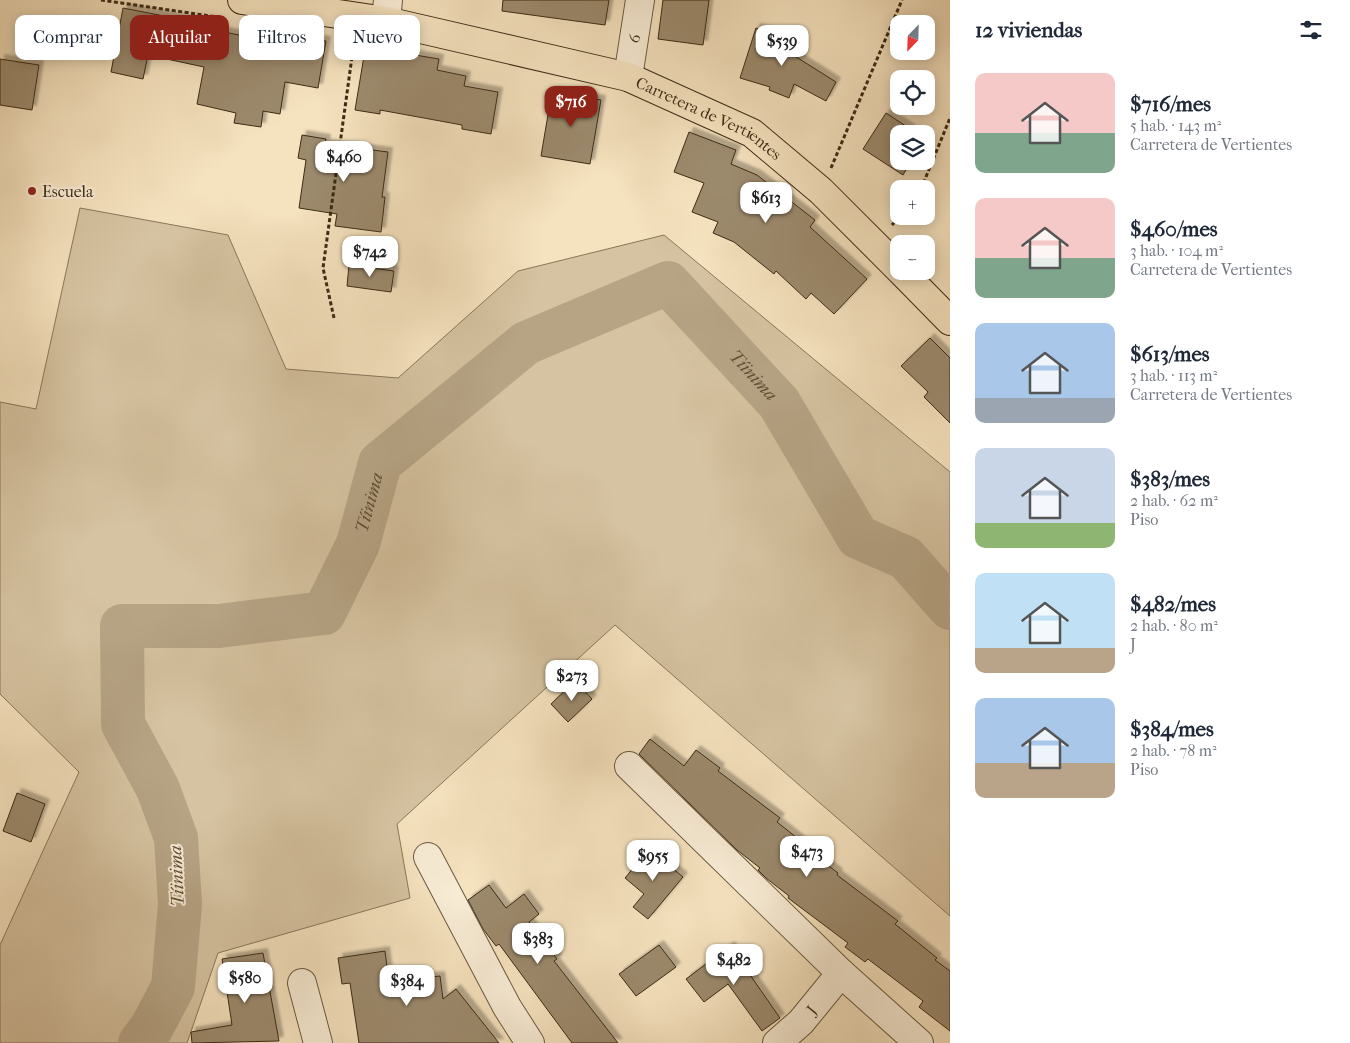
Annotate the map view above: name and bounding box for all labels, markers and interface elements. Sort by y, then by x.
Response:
chip: Comprar [15,15,120,60]
chip: Alquilar [130,15,229,60]
chip: Filtros [239,15,324,60]
chip: Nuevo [334,15,420,60]
north arrow [890,15,935,60]
map controls [890,15,935,280]
icon: filters [1297,16,1325,44]
text: 12 viviendas [975,18,1082,42]
pin: $539 [752,24,812,67]
text: $539 [767,31,797,50]
street label: 6 [624,32,644,44]
button: locate [890,70,935,115]
street label: Carretera de Vertientes [633,72,786,164]
pin: $716 [541,86,601,128]
text: $716 [556,92,586,111]
text: $716/mes [1130,92,1211,116]
icon: home [1015,93,1075,153]
text: 5 hab. · 143 m² [1130,116,1221,135]
button: layers [890,125,935,170]
text: Carretera de Vertientes [1130,135,1292,154]
pin: $460 [314,140,374,183]
text: $460 [326,147,362,166]
button: + [890,180,935,225]
place label: Escuela [42,182,94,201]
pin: $613 [736,182,796,224]
marker: Escuela [26,185,38,197]
text: $613 [751,188,781,207]
text: $460/mes [1130,217,1218,241]
icon: home [1015,218,1075,278]
button: − [890,235,935,280]
pin: $742 [340,236,400,278]
text: 3 hab. · 104 m² [1130,241,1223,260]
text: $742 [353,242,387,261]
text: Carretera de Vertientes [1130,260,1292,279]
text: $613/mes [1130,342,1210,366]
icon: home [1015,343,1075,403]
water label: Tíinima [725,346,782,405]
text: 3 hab. · 113 m² [1130,366,1217,385]
text: Carretera de Vertientes [1130,385,1292,404]
text: $383/mes [1130,467,1210,491]
icon: home [1015,468,1075,528]
water label: Tíinima [351,470,387,535]
text: 2 hab. · 62 m² [1130,491,1218,510]
text: Piso [1130,510,1158,529]
text: $482/mes [1130,592,1216,616]
icon: home [1015,593,1075,653]
text: 2 hab. · 80 m² [1130,616,1218,635]
text: J [1130,635,1136,654]
pin: $273 [542,660,602,702]
text: $273 [556,666,588,685]
text: $384/mes [1130,717,1214,741]
icon: home [1015,718,1075,778]
text: 2 hab. · 78 m² [1130,741,1217,760]
text: Piso [1130,760,1158,779]
pin: $473 [777,836,837,878]
pin: $955 [623,840,683,882]
text: $473 [791,842,823,861]
water label: Tíinima [165,845,189,907]
text: $955 [638,846,668,865]
pin: $383 [508,922,568,965]
text: $383 [523,929,553,948]
pin: $482 [704,944,764,986]
text: $482 [717,950,751,969]
pin: $580 [215,962,275,1004]
pin: $384 [377,964,437,1007]
text: $580 [229,968,261,987]
text: $384 [391,971,423,990]
street label: J [801,1001,820,1019]

